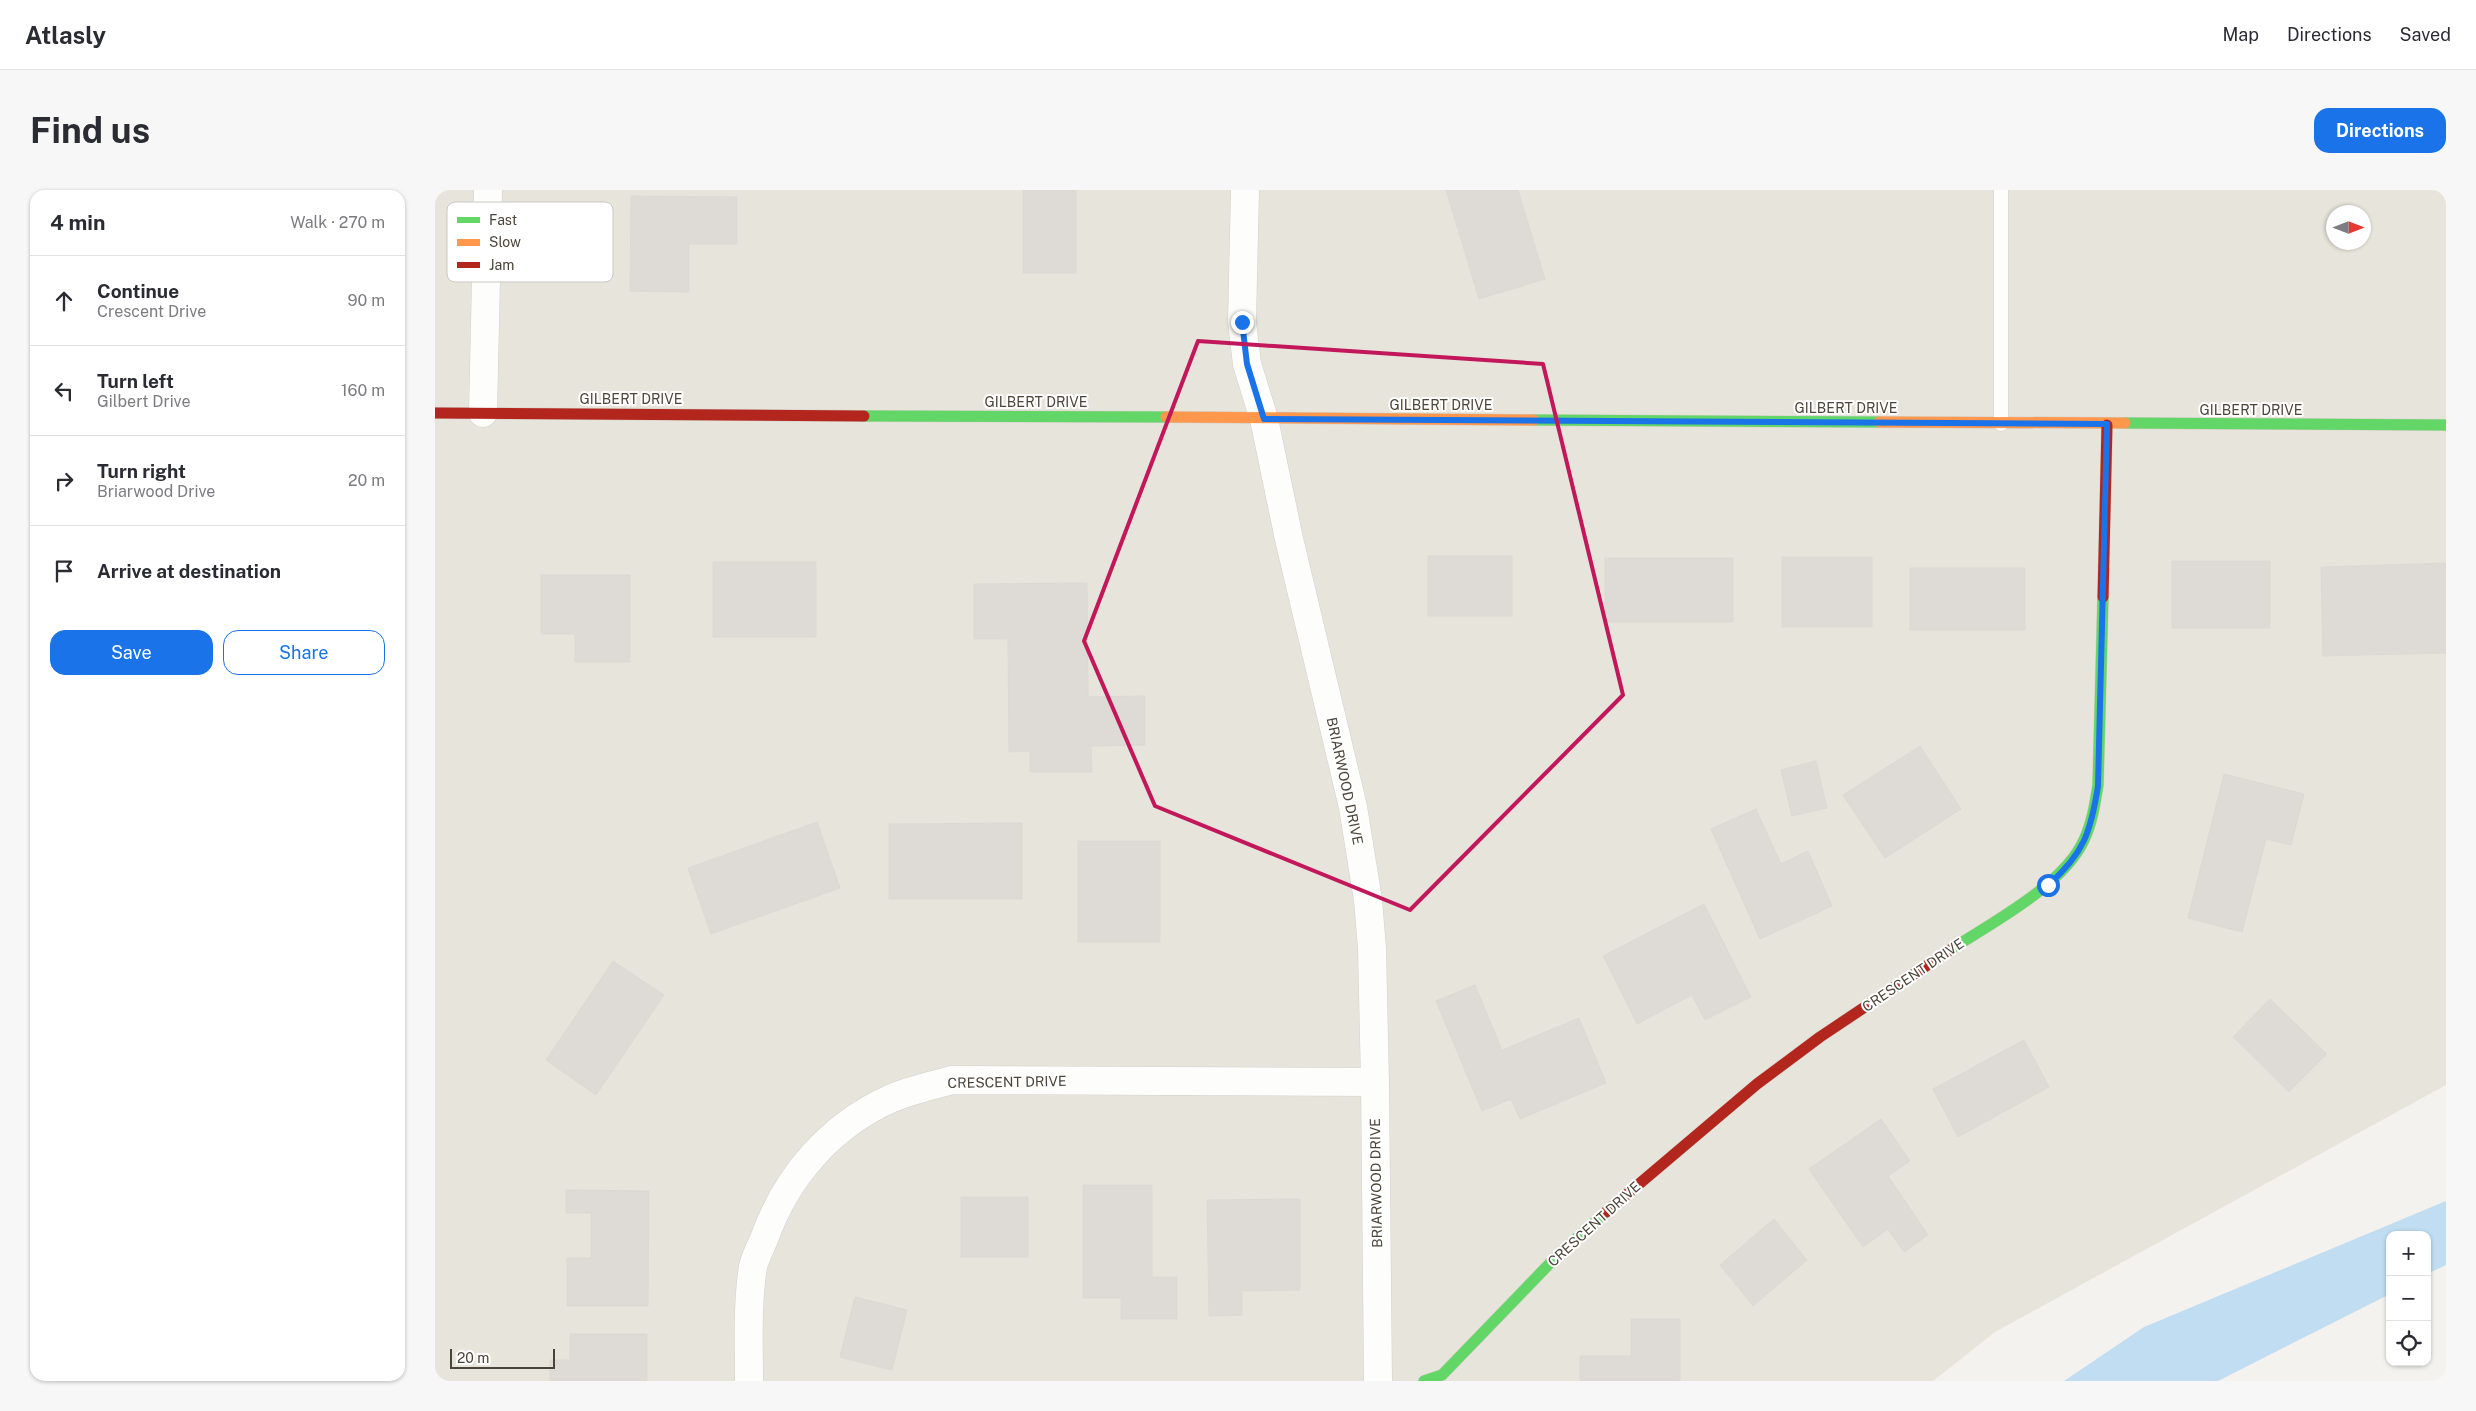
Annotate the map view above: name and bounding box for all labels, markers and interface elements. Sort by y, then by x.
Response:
text: Atlasly [25,21,106,49]
text: Map [2222,24,2259,45]
text: Directions [2287,24,2372,45]
text: Saved [2400,24,2451,45]
button: Directions [2314,108,2446,153]
text: Find us [30,110,150,151]
legend [447,202,613,282]
north arrow [2326,205,2371,250]
text: 4 min [50,210,105,235]
text: Fast [489,212,517,228]
text: Walk · 270 m [290,213,385,232]
text: Slow [489,234,521,250]
text: Jam [489,257,514,273]
text: Continue [97,280,179,302]
icon: ahead [50,287,78,315]
text: 90 m [348,291,385,310]
text: Crescent Drive [97,302,206,321]
route end [1231,311,1254,334]
text: Turn left [97,370,174,392]
icon: left [50,377,78,405]
text: 160 m [341,381,385,400]
street label: GILBERT DRIVE [580,391,682,407]
text: Gilbert Drive [97,392,191,411]
street label: GILBERT DRIVE [985,394,1087,410]
street label: GILBERT DRIVE [1390,397,1492,413]
street label: GILBERT DRIVE [1795,400,1897,416]
street label: GILBERT DRIVE [2200,402,2302,418]
text: Turn right [97,460,186,482]
icon: right [50,467,78,495]
text: 20 m [348,471,385,490]
text: Briarwood Drive [97,482,215,501]
icon: arrive [50,557,78,585]
text: Arrive at destination [97,560,281,582]
button: Save [50,630,213,675]
button: Share [223,630,385,675]
street label: BRIARWOOD DRIVE [1324,716,1366,846]
route start [2037,874,2060,897]
street label: CRESCENT DRIVE [1859,935,1967,1015]
street label: CRESCENT DRIVE [947,1073,1067,1091]
street label: BRIARWOOD DRIVE [1367,1118,1385,1248]
street label: CRESCENT DRIVE [1544,1178,1644,1270]
map controls [2386,1231,2431,1366]
button: + [2386,1231,2431,1276]
button: − [2386,1276,2431,1321]
button: locate [2386,1321,2431,1366]
scale bar [450,1346,555,1369]
text: 20 m [457,1350,489,1366]

